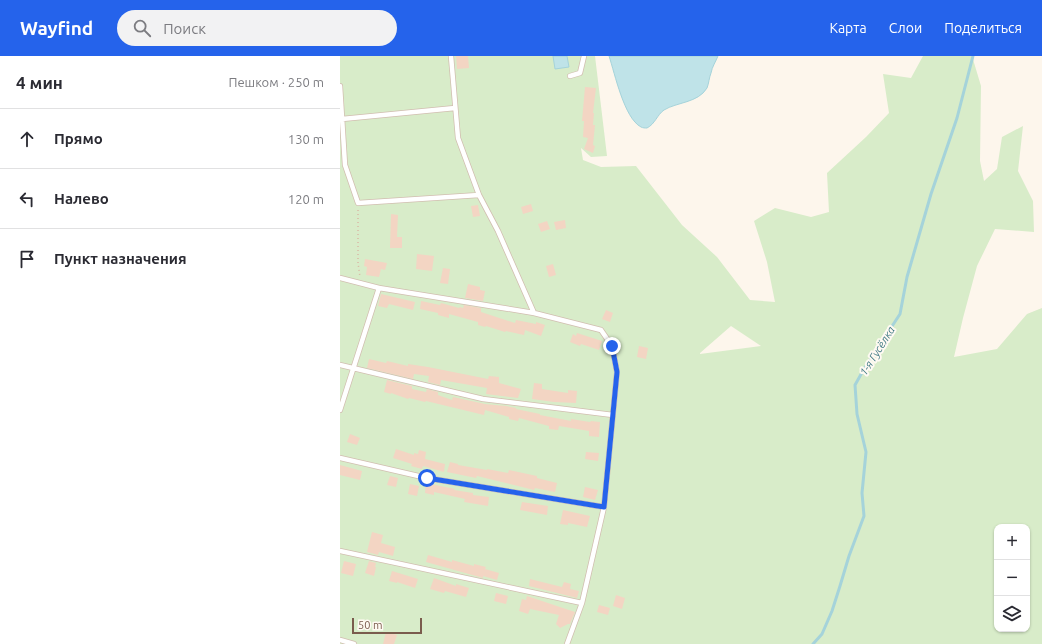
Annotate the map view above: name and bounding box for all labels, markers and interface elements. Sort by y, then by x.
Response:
search box [117,10,397,46]
text: Wayfind [20,17,93,39]
icon: search [131,17,153,39]
text: Поиск [163,20,206,37]
text: Карта [829,20,867,36]
text: Слои [889,20,922,36]
text: Поделиться [944,20,1022,36]
text: 4 мин [16,73,63,92]
text: Пешком · 250 m [228,75,324,89]
icon: ahead [16,128,38,150]
text: Прямо [54,130,103,147]
text: 130 m [288,132,324,146]
icon: left [16,188,38,210]
text: Налево [54,190,109,207]
text: 120 m [288,192,324,206]
icon: arrive [16,248,38,270]
text: Пункт назначения [54,250,187,267]
water label: 1-я Гусёлка [857,324,897,378]
route end [603,337,621,355]
route start [418,469,436,487]
map controls [994,524,1030,632]
button: + [994,524,1030,560]
button: − [994,560,1030,596]
button: layers [994,596,1030,632]
scale bar [352,616,422,635]
text: 50 m [358,619,382,631]

